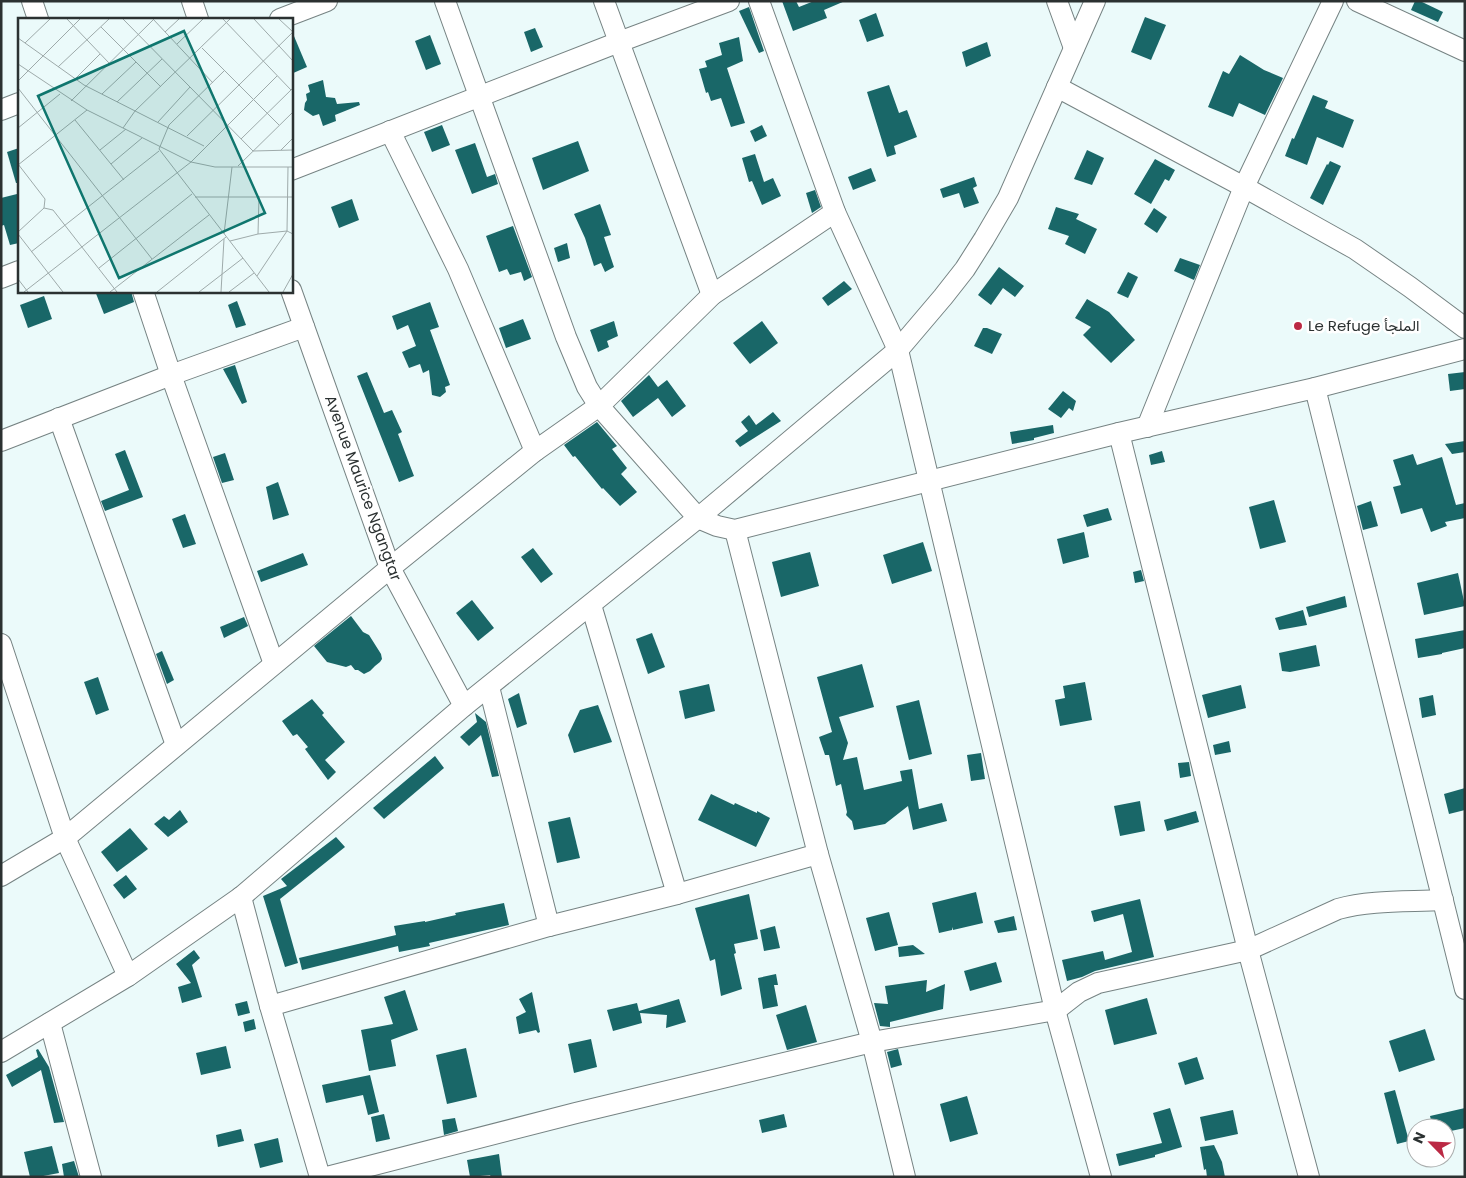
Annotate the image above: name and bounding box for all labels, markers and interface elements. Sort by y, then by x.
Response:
inset map [18,18,292,292]
place label: Le Refuge الملجأ [1308,315,1420,336]
marker: Le Refuge الملجأ [1292,320,1304,332]
street label: Avenue Maurice Ngangtar [320,392,407,584]
north arrow [1406,1118,1456,1168]
text: N [1408,1129,1430,1147]

